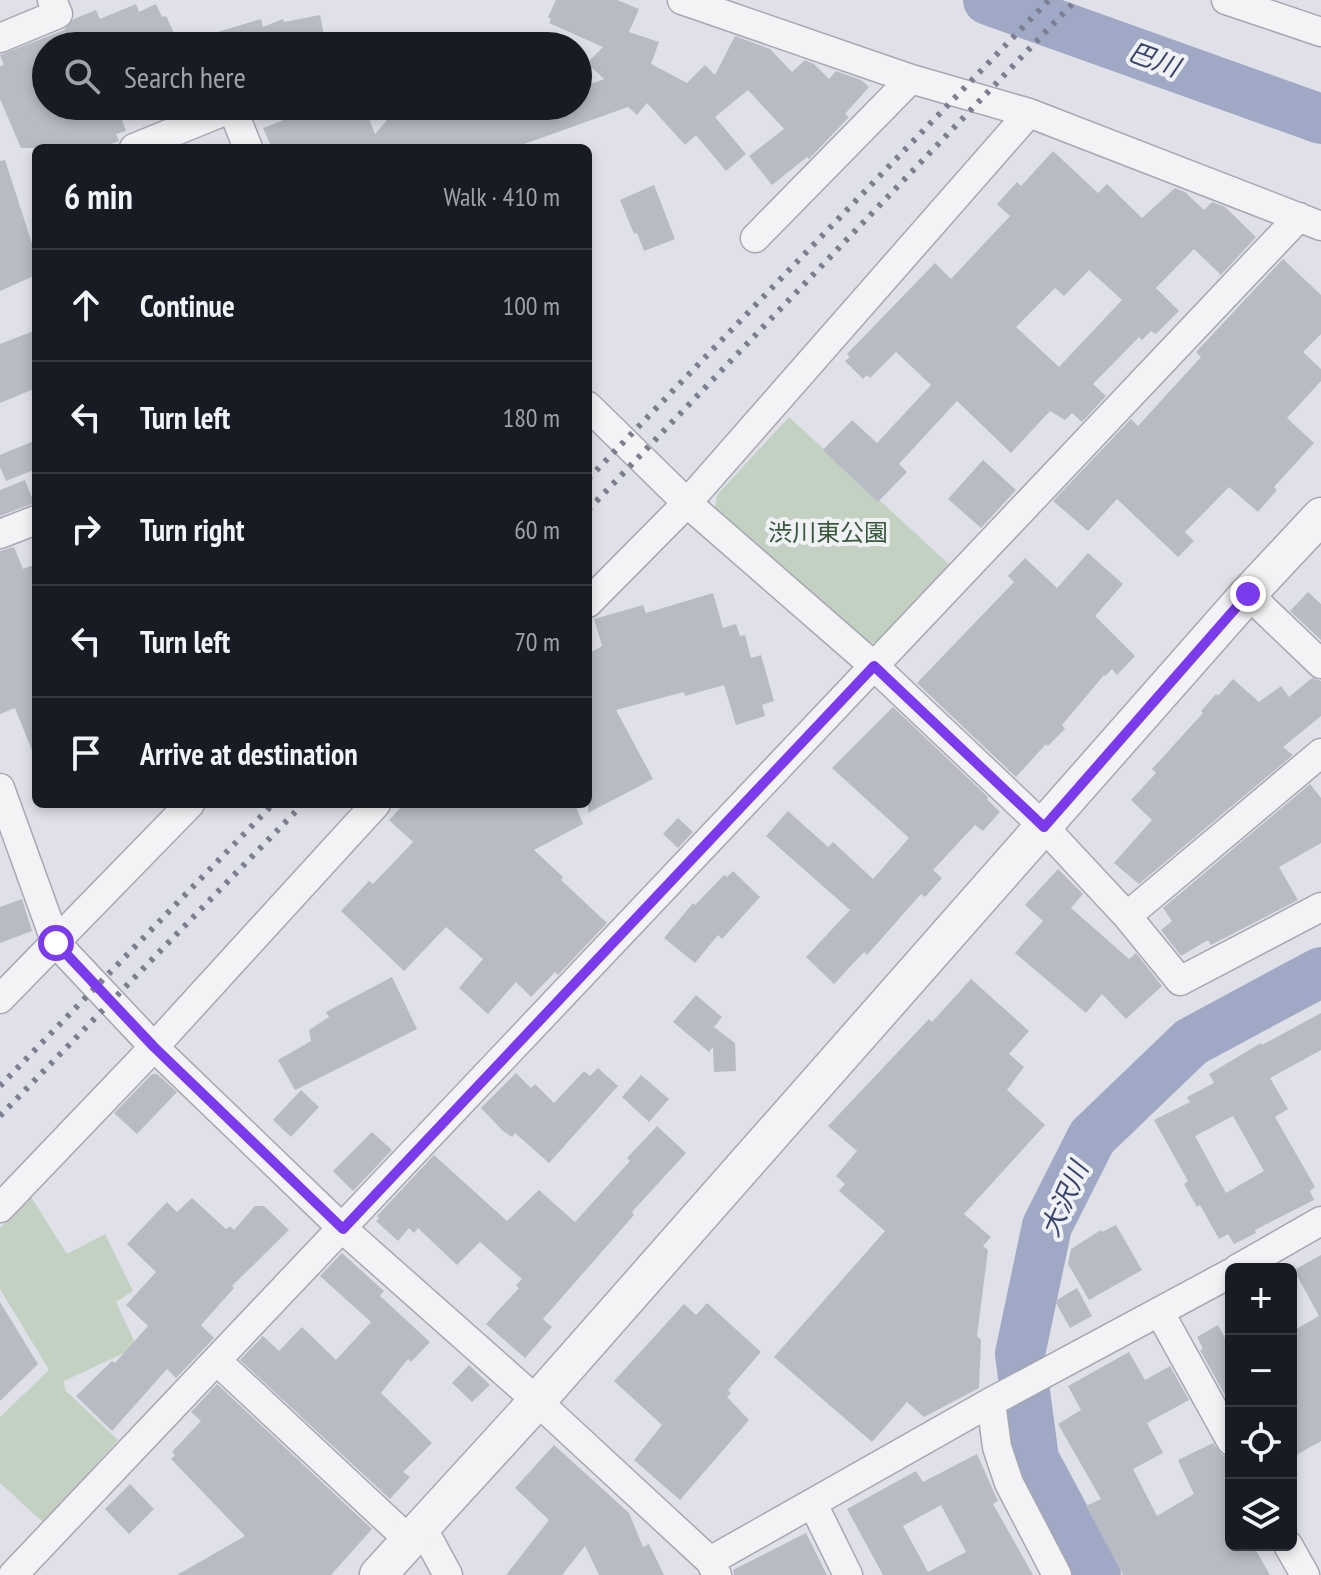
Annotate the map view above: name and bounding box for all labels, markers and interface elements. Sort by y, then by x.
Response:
search box [32,32,592,120]
water label: 巴川 [1124,35,1187,84]
icon: search [60,54,104,98]
text: Search here [124,57,246,96]
text: 6 min [64,174,133,218]
text: Walk · 410 m [443,180,560,213]
icon: ahead [64,283,108,327]
text: Continue [140,286,235,325]
text: 100 m [502,289,560,322]
icon: left [64,395,108,439]
text: Turn left [140,398,230,437]
text: 180 m [502,401,560,434]
icon: right [64,507,108,551]
text: Turn right [140,510,244,549]
text: 60 m [514,513,560,546]
park label: 渋川東公園 [768,517,888,548]
route end [1230,576,1266,612]
icon: left [64,619,108,663]
text: Turn left [140,622,230,661]
text: 70 m [514,625,560,658]
icon: arrive [64,731,108,775]
text: Arrive at destination [140,734,358,773]
route start [38,925,74,961]
water label: 大沢川 [1033,1154,1096,1241]
map controls [1225,1263,1297,1551]
button: + [1225,1263,1297,1335]
button: − [1225,1335,1297,1407]
button: locate [1225,1407,1297,1479]
button: layers [1225,1479,1297,1551]

